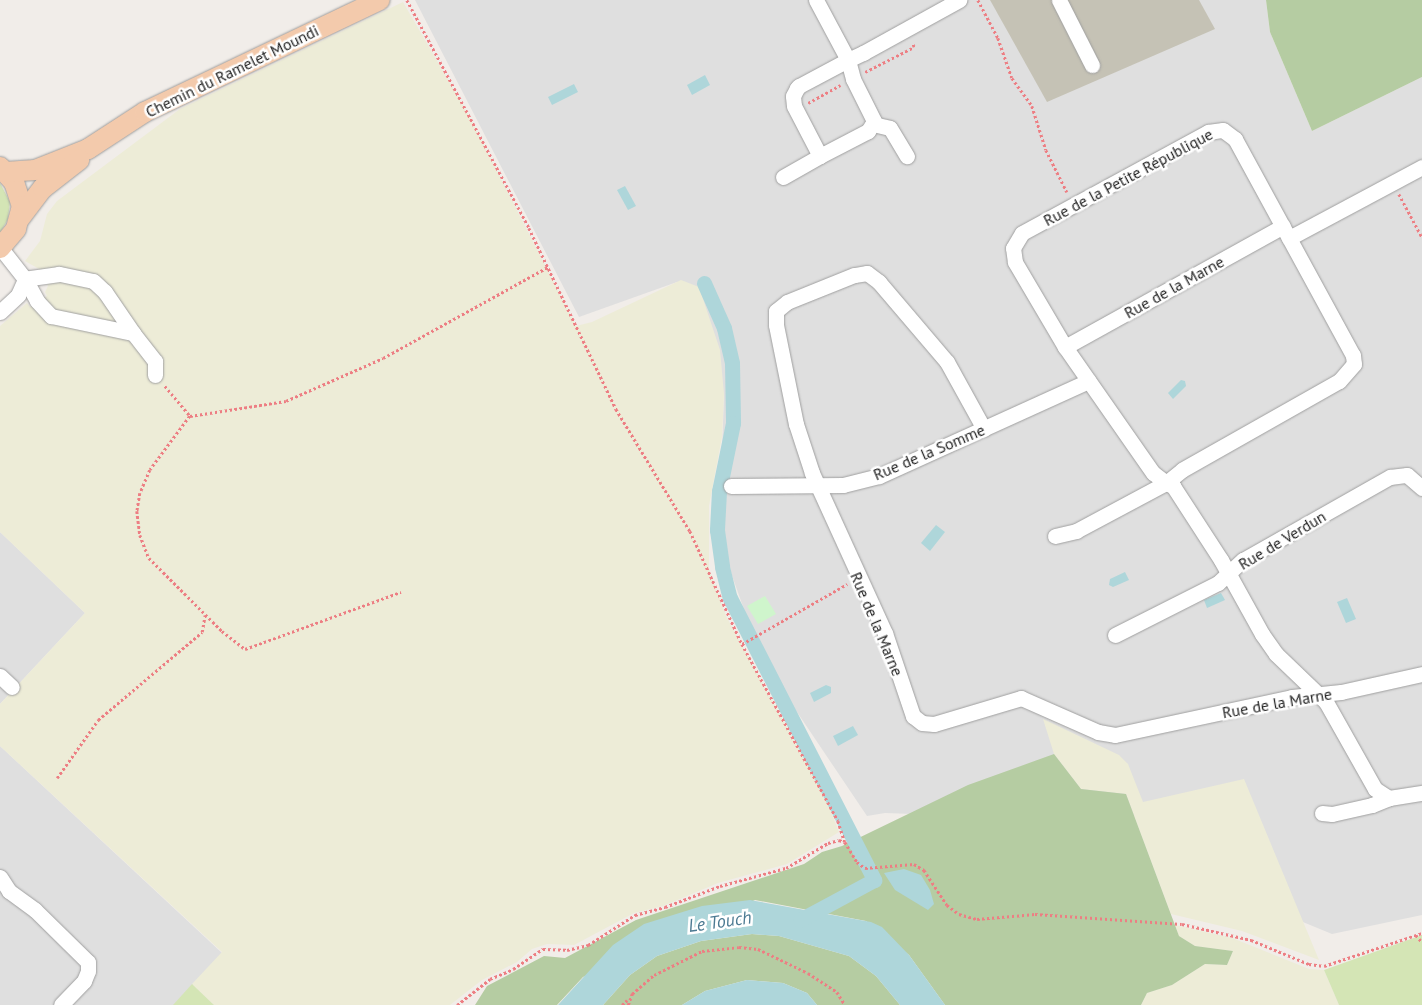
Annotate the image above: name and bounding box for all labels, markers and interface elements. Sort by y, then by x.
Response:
street label: Chemin du Ramelet Moundi [142,21,322,121]
street label: Rue de la Petite République [1040,124,1216,230]
street label: Rue de la Marne [1121,252,1227,322]
street label: Rue de la Somme [870,420,988,484]
street label: Rue de Verdun [1235,506,1329,574]
street label: Rue de la Marne [846,569,908,679]
street label: Rue de la Marne [1221,684,1333,722]
water label: Le Touch [687,907,753,937]

